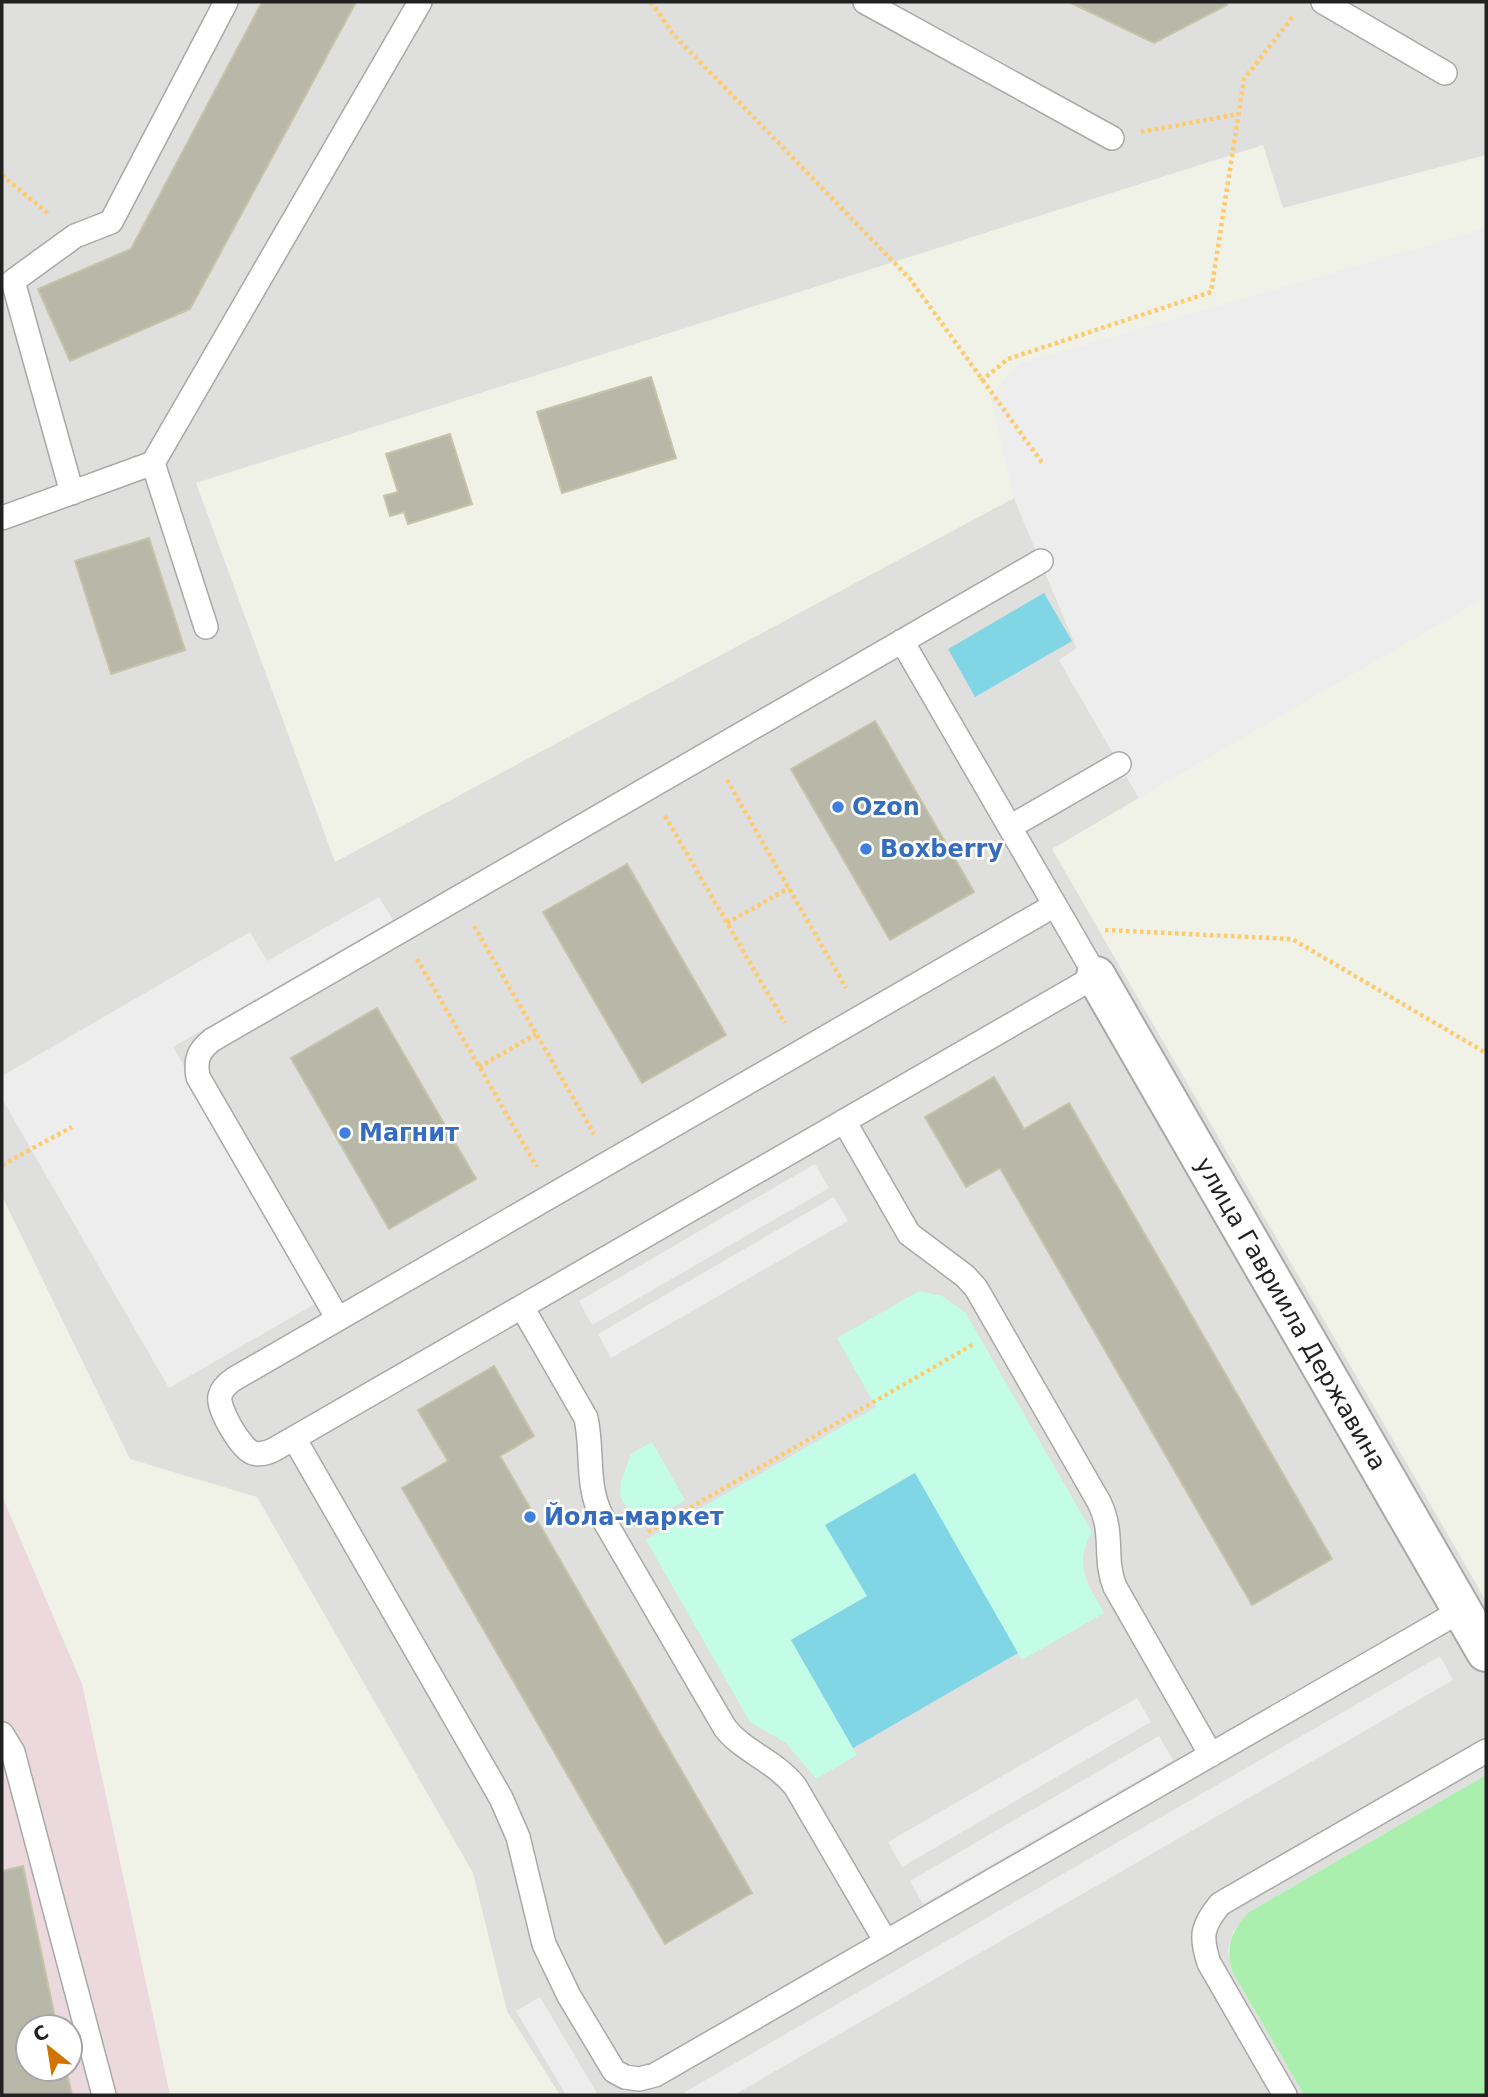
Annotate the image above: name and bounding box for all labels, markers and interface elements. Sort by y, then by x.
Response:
place label: Ozon [852,793,920,821]
marker: Ozon [830,799,846,815]
place label: Boxberry [880,835,1003,863]
marker: Boxberry [858,841,874,857]
place label: Магнит [359,1119,459,1147]
marker: Магнит [337,1125,353,1141]
street label: улица Гавриила Державина [1190,1152,1392,1475]
place label: Йола-маркет [544,1502,724,1531]
marker: Йола-маркет [522,1509,538,1525]
north arrow [14,2013,84,2083]
text: С [29,2020,52,2046]

